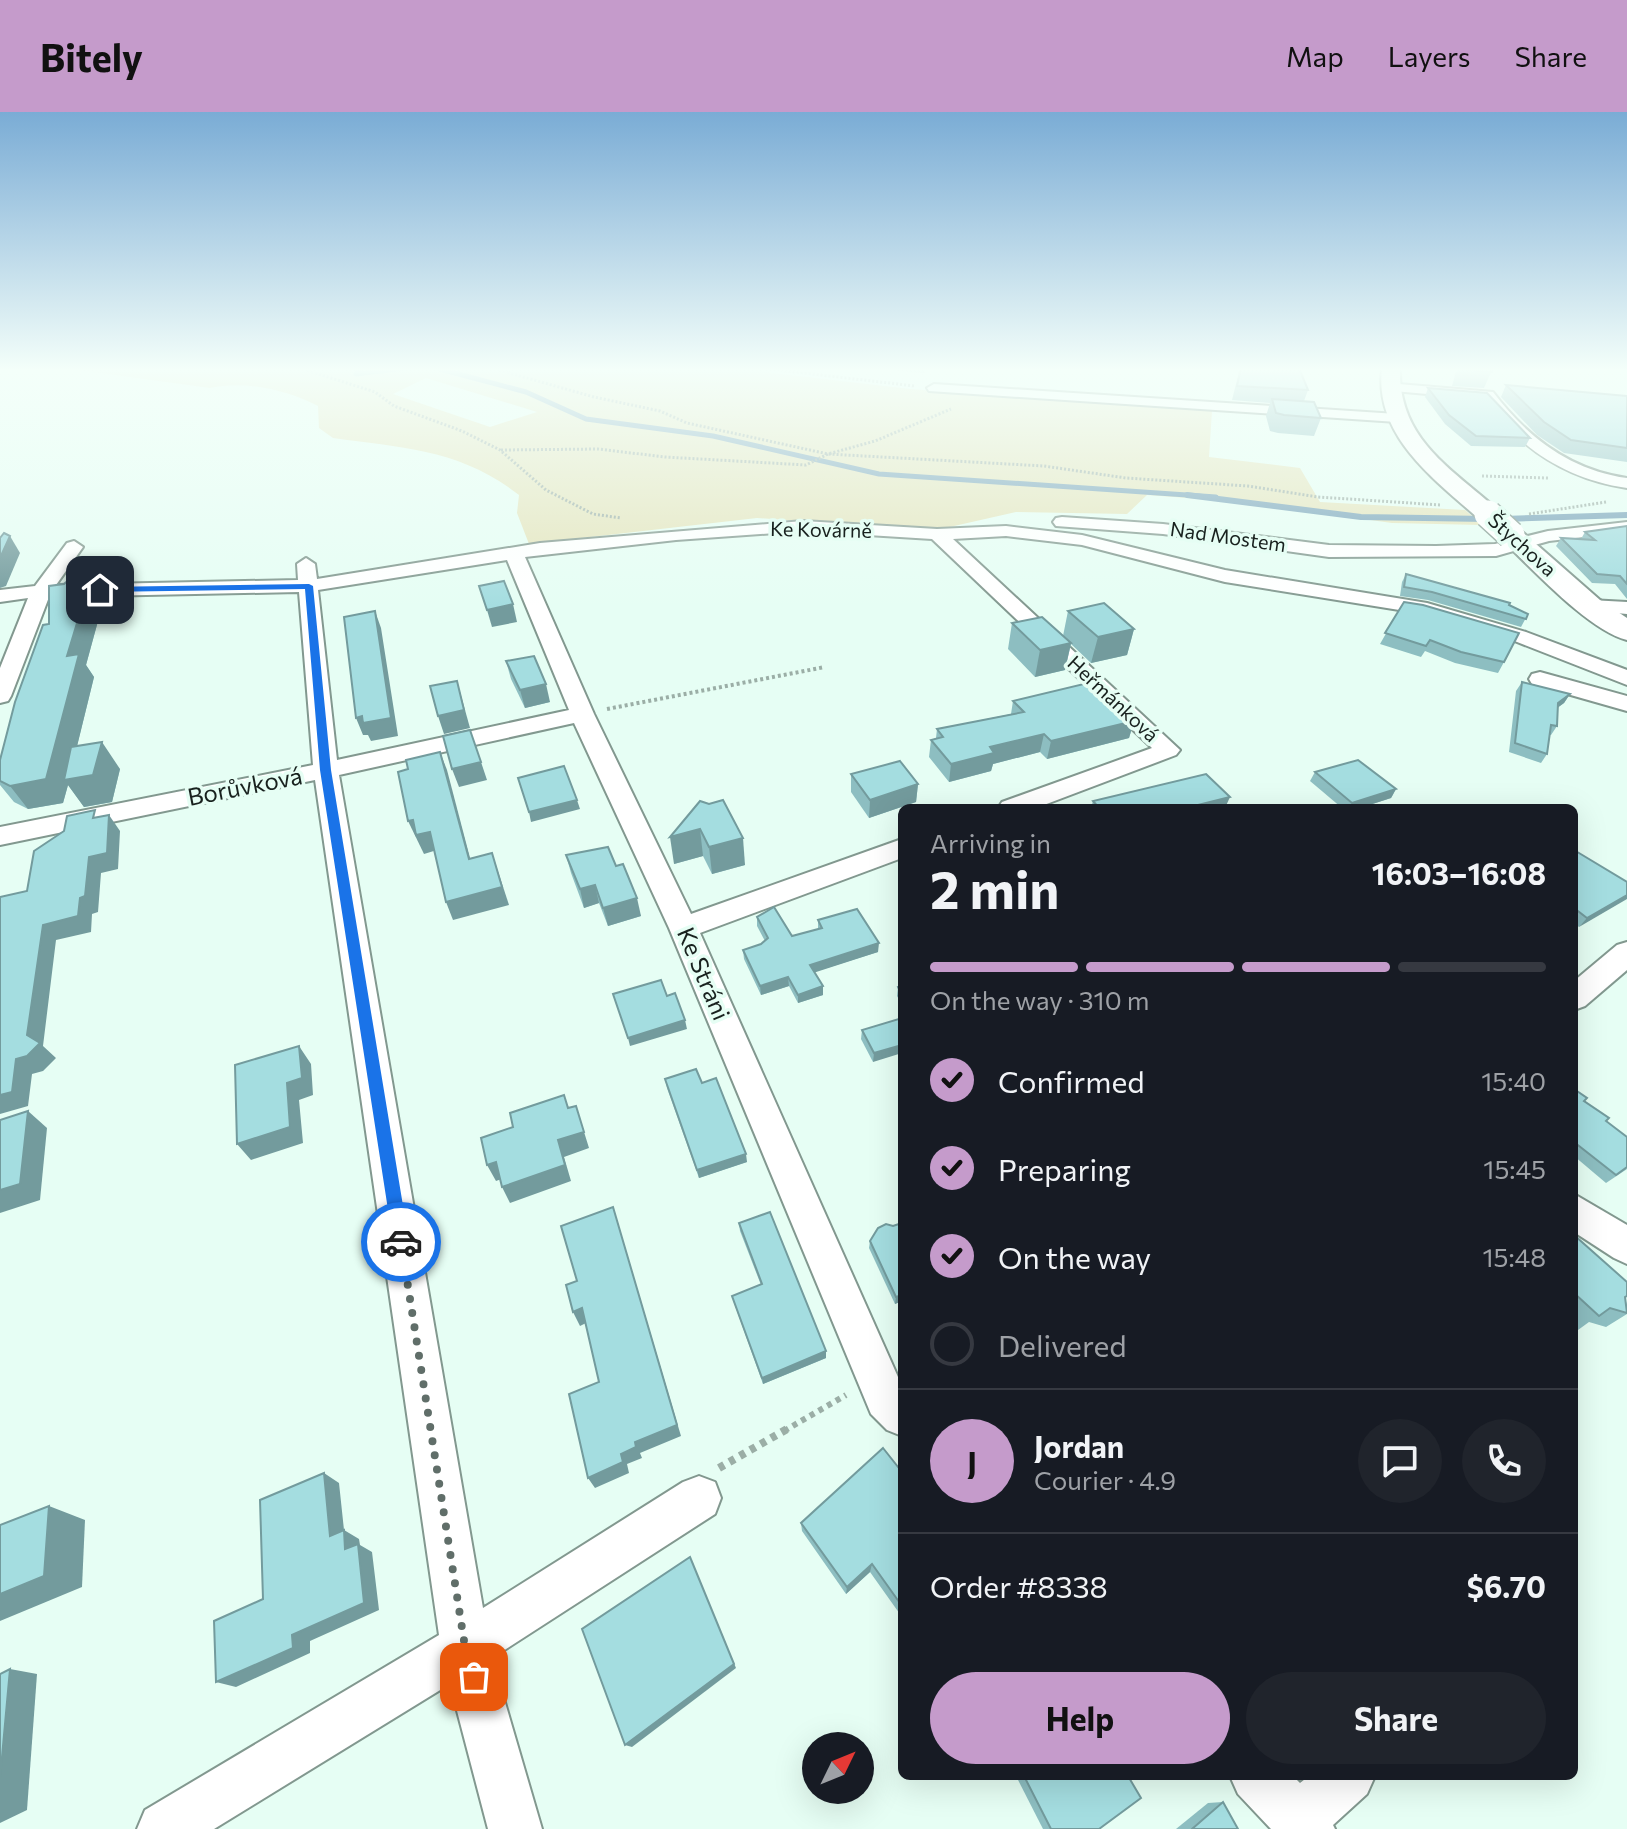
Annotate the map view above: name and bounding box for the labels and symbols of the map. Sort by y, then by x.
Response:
street label: Štychova [1484,508,1562,581]
street label: Ke Kovárně [770,516,872,542]
street label: Nad Mostem [1169,516,1288,556]
pin [66,556,134,624]
street label: Heřmánková [1063,650,1164,746]
street label: Borůvková [185,760,304,811]
street label: Ke Stráni [672,923,737,1024]
courier [361,1202,441,1282]
pin [440,1643,508,1711]
north arrow [802,1732,874,1804]

